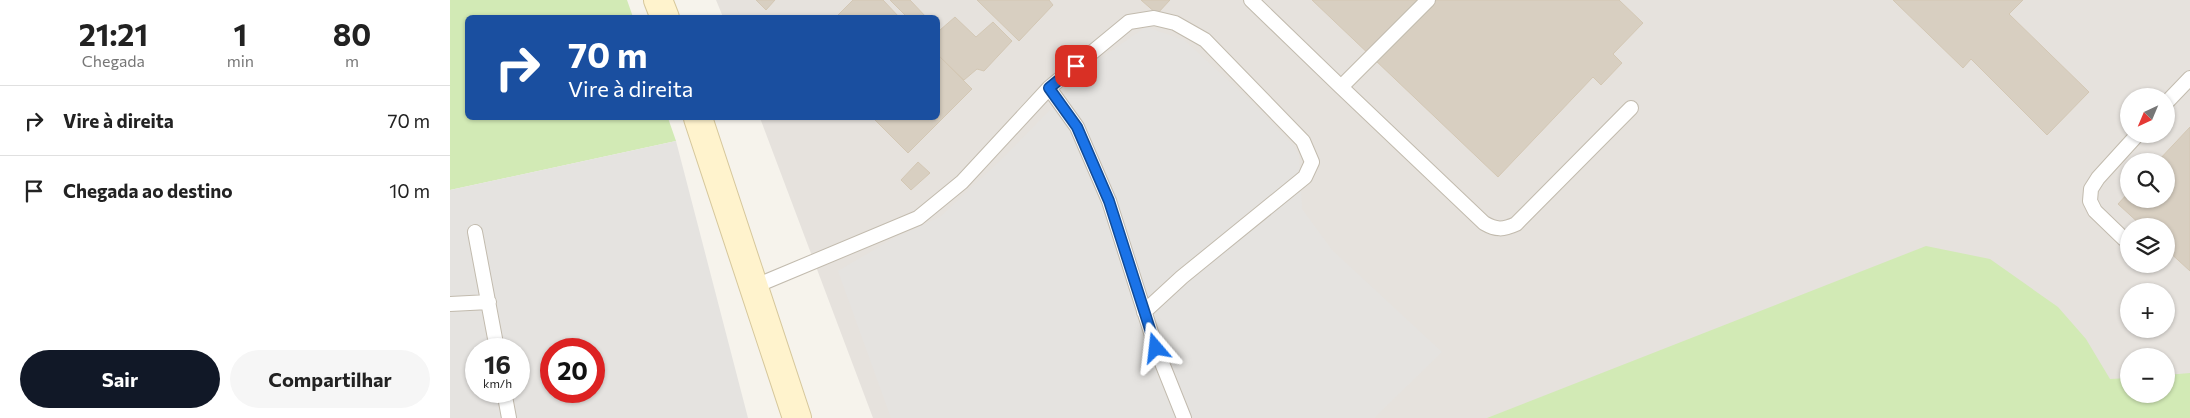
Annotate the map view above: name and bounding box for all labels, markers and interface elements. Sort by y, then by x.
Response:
text: 21:21 [79,15,148,52]
text: 1 [234,15,247,52]
text: 80 [333,15,371,52]
text: 70 m [568,32,648,75]
icon: right [485,35,550,100]
pin [1055,45,1097,87]
text: Chegada [82,51,145,70]
text: min [227,51,254,70]
text: m [345,51,359,70]
icon: arrive [1062,52,1090,80]
text: Vire à direita [568,75,693,102]
north arrow [2120,88,2175,142]
map controls [2120,88,2175,403]
icon: right [20,107,48,135]
text: Vire à direita [63,109,174,132]
text: 70 m [387,109,430,132]
button: search [2120,153,2175,208]
icon: arrive [20,177,48,205]
text: Chegada ao destino [63,179,233,202]
text: 10 m [389,179,430,202]
button: layers [2120,218,2175,273]
button: + [2120,283,2175,338]
position arrow [1129,321,1181,373]
speed limit sign: 20 [540,338,605,403]
button: − [2120,348,2175,403]
text: 16 [484,349,511,379]
button: Sair [20,350,220,408]
button: Compartilhar [230,350,430,408]
text: km/h [483,376,512,390]

